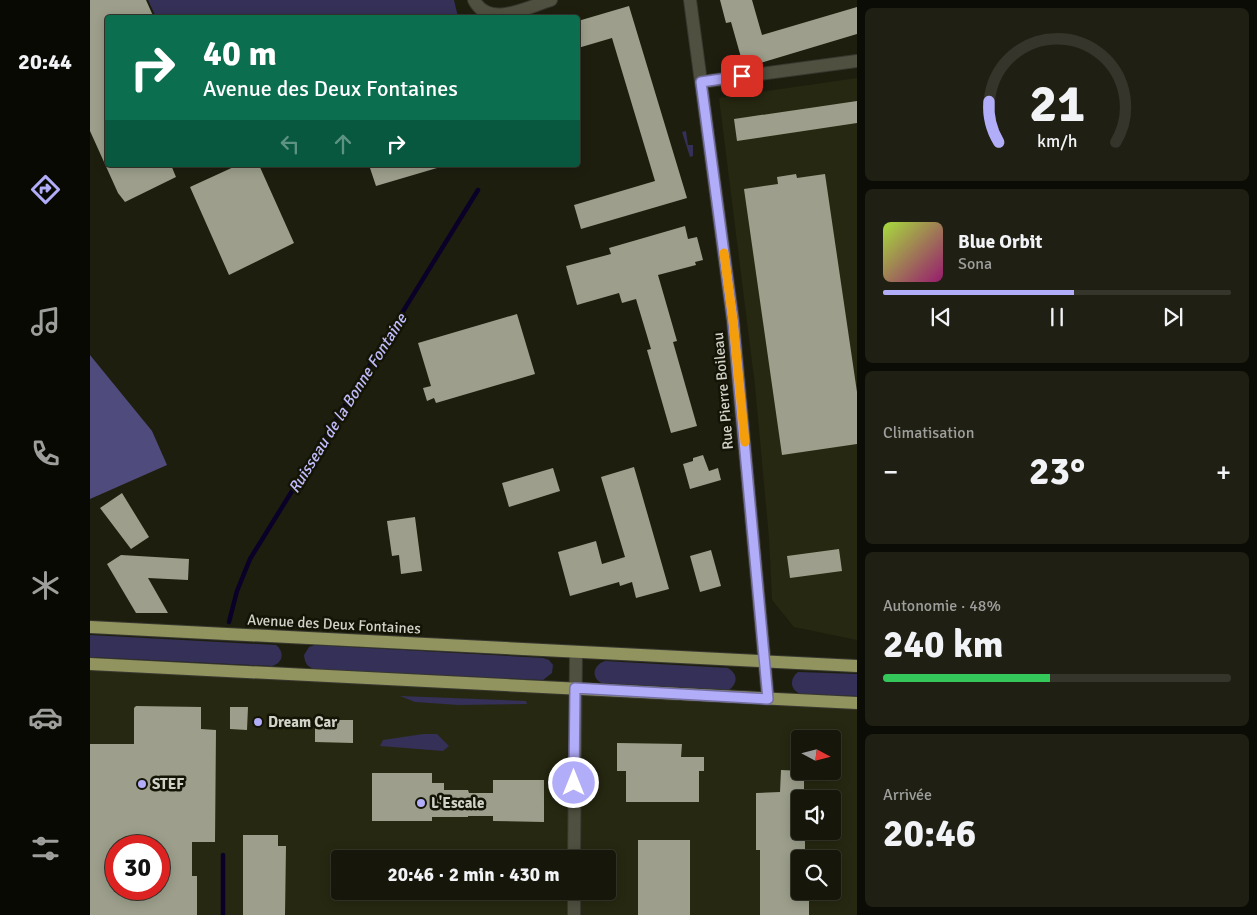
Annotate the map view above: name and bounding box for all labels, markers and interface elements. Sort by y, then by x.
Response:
text: 40 m [203,32,277,75]
icon: right [120,35,185,100]
text: 20:44 [18,48,72,75]
pin [721,55,763,97]
icon: arrive [728,62,756,90]
text: 21 [1029,72,1085,136]
text: Avenue des Deux Fontaines [203,75,458,102]
icon: left [276,130,304,158]
icon: ahead [329,130,357,158]
icon: right [382,130,410,158]
text: km/h [1037,130,1077,152]
icon: directions [28,172,63,207]
text: Blue Orbit [958,230,1042,254]
text: Sona [958,254,992,274]
icon: previous [927,303,955,331]
icon: pause [1043,303,1071,331]
icon: next [1159,303,1187,331]
icon: music [28,304,63,339]
water label: Ruisseau de la Bonne Fontaine [284,309,412,497]
street label: Rue Pierre Boileau [709,332,737,450]
text: Climatisation [883,423,974,443]
icon: phone [28,436,63,471]
text: 23° [1029,448,1085,495]
text: − [883,455,898,489]
text: + [1216,455,1231,489]
icon: climate [28,568,63,603]
text: Autonomie · 48% [883,596,1001,616]
street label: Avenue des Deux Fontaines [247,610,422,638]
text: 240 km [883,621,1004,668]
icon: car [28,700,63,735]
place label: Dream Car [268,713,337,731]
marker: Dream Car [252,716,264,728]
north arrow [791,730,841,780]
map controls [791,730,841,900]
position arrow [547,756,599,808]
place label: STEF [152,775,184,793]
marker: STEF [136,778,148,790]
text: Arrivée [883,785,932,805]
button: sound [791,790,841,840]
place label: L'Escale [431,794,484,812]
marker: L'Escale [415,797,427,809]
text: 20:46 [883,810,976,857]
icon: filters [28,831,63,866]
speed limit sign: 30 [105,835,170,900]
button: search [791,850,841,900]
text: 20:46 · 2 min · 430 m [387,863,560,887]

